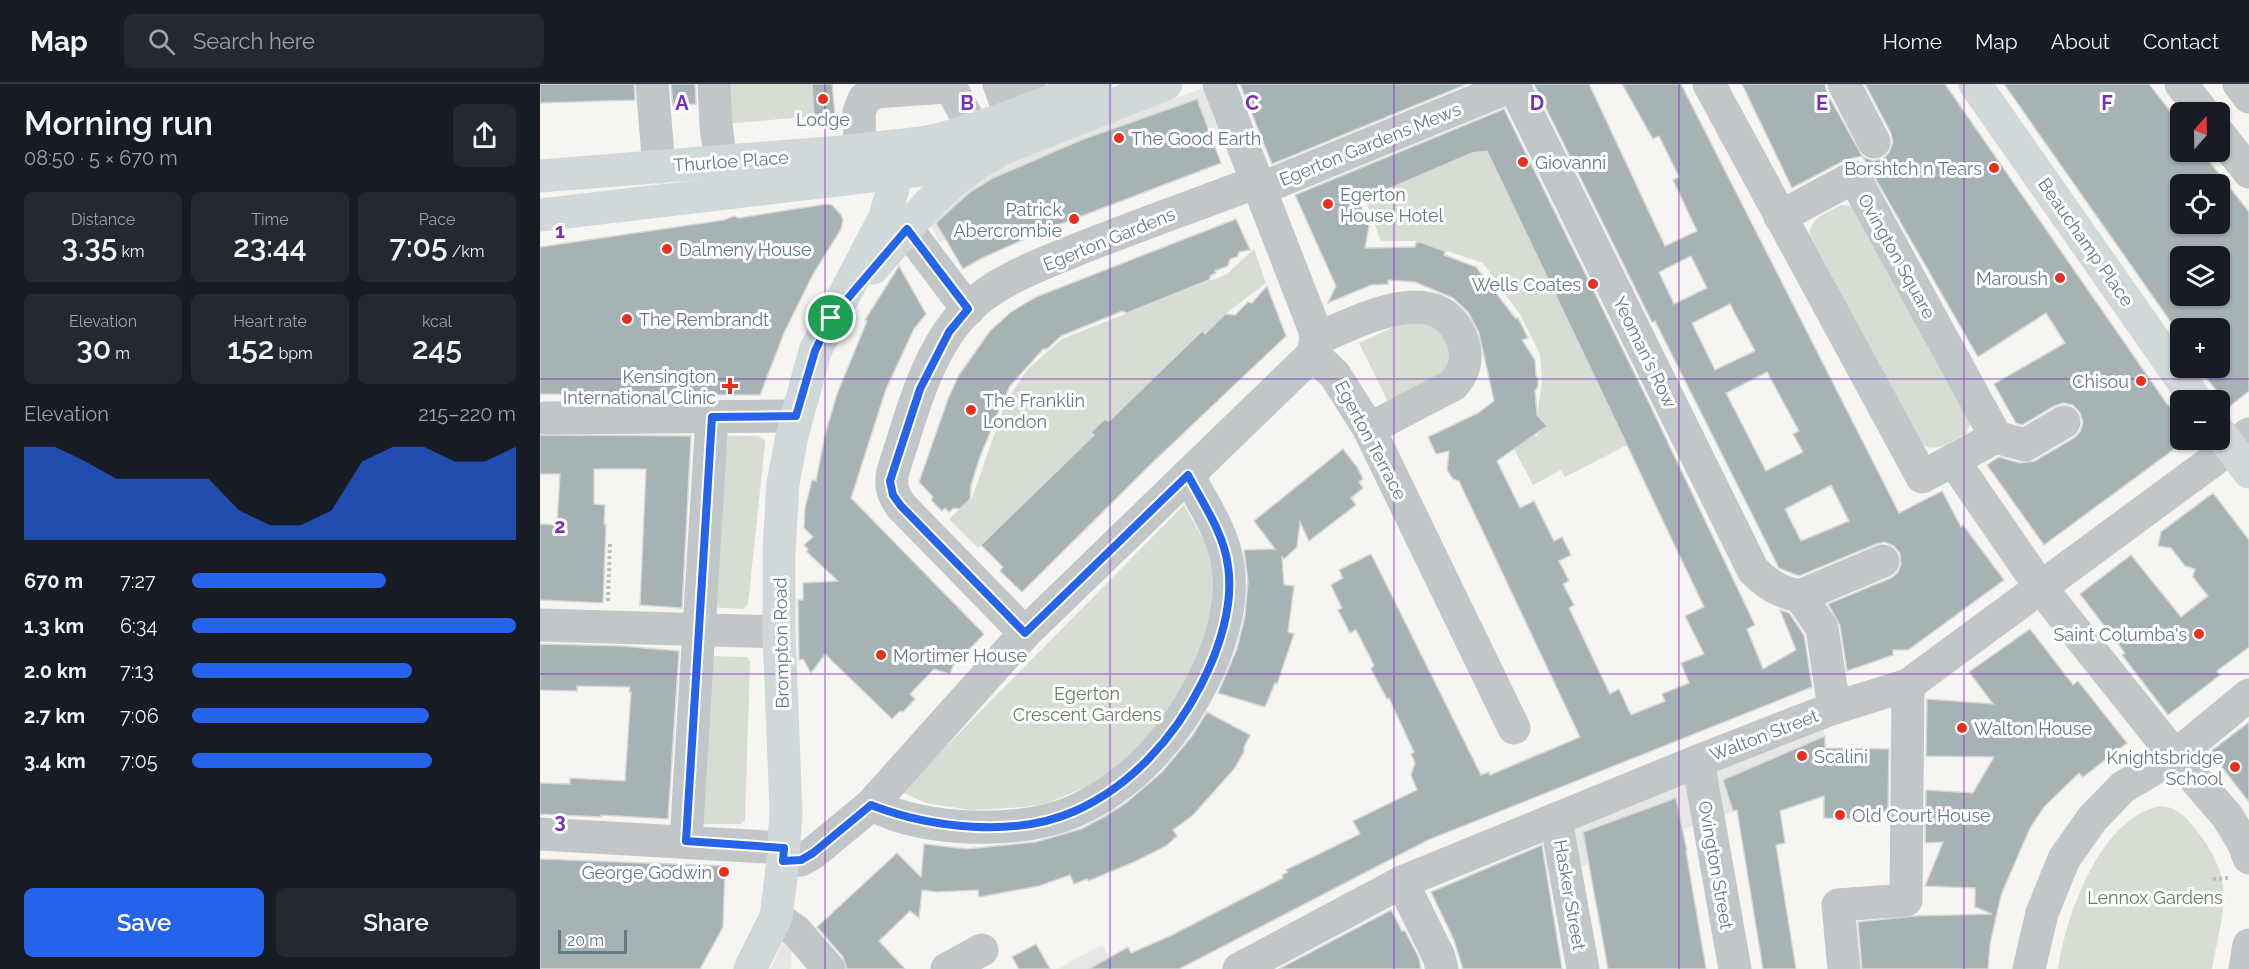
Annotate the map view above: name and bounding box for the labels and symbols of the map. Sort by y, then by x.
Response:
text: A [675,91,689,115]
text: B [960,91,974,115]
text: C [1245,91,1259,115]
text: D [1530,91,1544,115]
text: E [1816,91,1828,115]
text: F [2101,91,2113,115]
marker: Lodge [816,92,830,106]
street label: Egerton Gardens Mews [1276,98,1464,190]
north arrow [2170,102,2230,162]
place label: Lodge [796,109,850,130]
place label: The Good Earth [1131,128,1261,149]
marker: The Good Earth [1112,131,1126,145]
street label: Thurloe Place [673,146,790,176]
place label: Giovanni [1535,152,1606,173]
marker: Giovanni [1516,155,1530,169]
place label: Borshtch n Tears [1844,158,1982,179]
marker: Borshtch n Tears [1987,161,2001,175]
street label: Beauchamp Place [2034,174,2138,311]
place label: Egerton House Hotel [1340,184,1444,226]
street label: Ovington Square [1854,190,1940,322]
marker: Egerton House Hotel [1321,197,1335,211]
place label: Patrick Abercrombie [953,199,1062,241]
street label: Egerton Gardens [1040,203,1178,275]
marker: Patrick Abercrombie [1067,212,1081,226]
text: 1 [555,219,565,243]
place label: Dalmeny House [679,239,812,260]
marker: Dalmeny House [660,242,674,256]
place label: Maroush [1976,268,2048,289]
marker: Maroush [2053,271,2067,285]
place label: Wells Coates [1472,274,1581,295]
marker: Wells Coates [1586,277,1600,291]
pin [805,292,856,343]
street label: Yeoman's Row [1609,293,1681,411]
place label: The Rembrandt [639,309,769,330]
marker: The Rembrandt [620,312,634,326]
place label: Kensington International Clinic [563,366,716,408]
place label: Chisou [2072,371,2129,392]
marker: Chisou [2134,374,2148,388]
marker: Kensington International Clinic [721,377,739,395]
street label: Egerton Terrace [1331,377,1411,504]
place label: The Franklin London [983,390,1085,432]
marker: The Franklin London [964,403,978,417]
text: 2 [554,514,566,538]
street label: Brompton Road [769,577,793,709]
place label: Saint Columba's [2053,624,2187,645]
marker: Saint Columba's [2192,627,2206,641]
place label: Mortimer House [893,645,1027,666]
marker: Mortimer House [874,648,888,662]
park label: Egerton Crescent Gardens [1013,683,1162,725]
street label: Walton Street [1707,705,1821,765]
place label: Walton House [1974,718,2092,739]
marker: Walton House [1955,721,1969,735]
place label: Scalini [1814,746,1868,767]
place label: Knightsbridge School [2107,747,2223,789]
marker: Scalini [1795,749,1809,763]
marker: Knightsbridge School [2228,760,2242,774]
street label: Ovington Street [1694,799,1738,931]
place label: Old Court House [1852,805,1991,826]
marker: Old Court House [1833,808,1847,822]
text: 3 [554,809,566,833]
street label: Hasker Street [1550,838,1590,952]
place label: George Godwin [582,862,712,883]
marker: George Godwin [717,865,731,879]
park label: Lennox Gardens [2087,887,2223,908]
scale bar [558,927,627,954]

